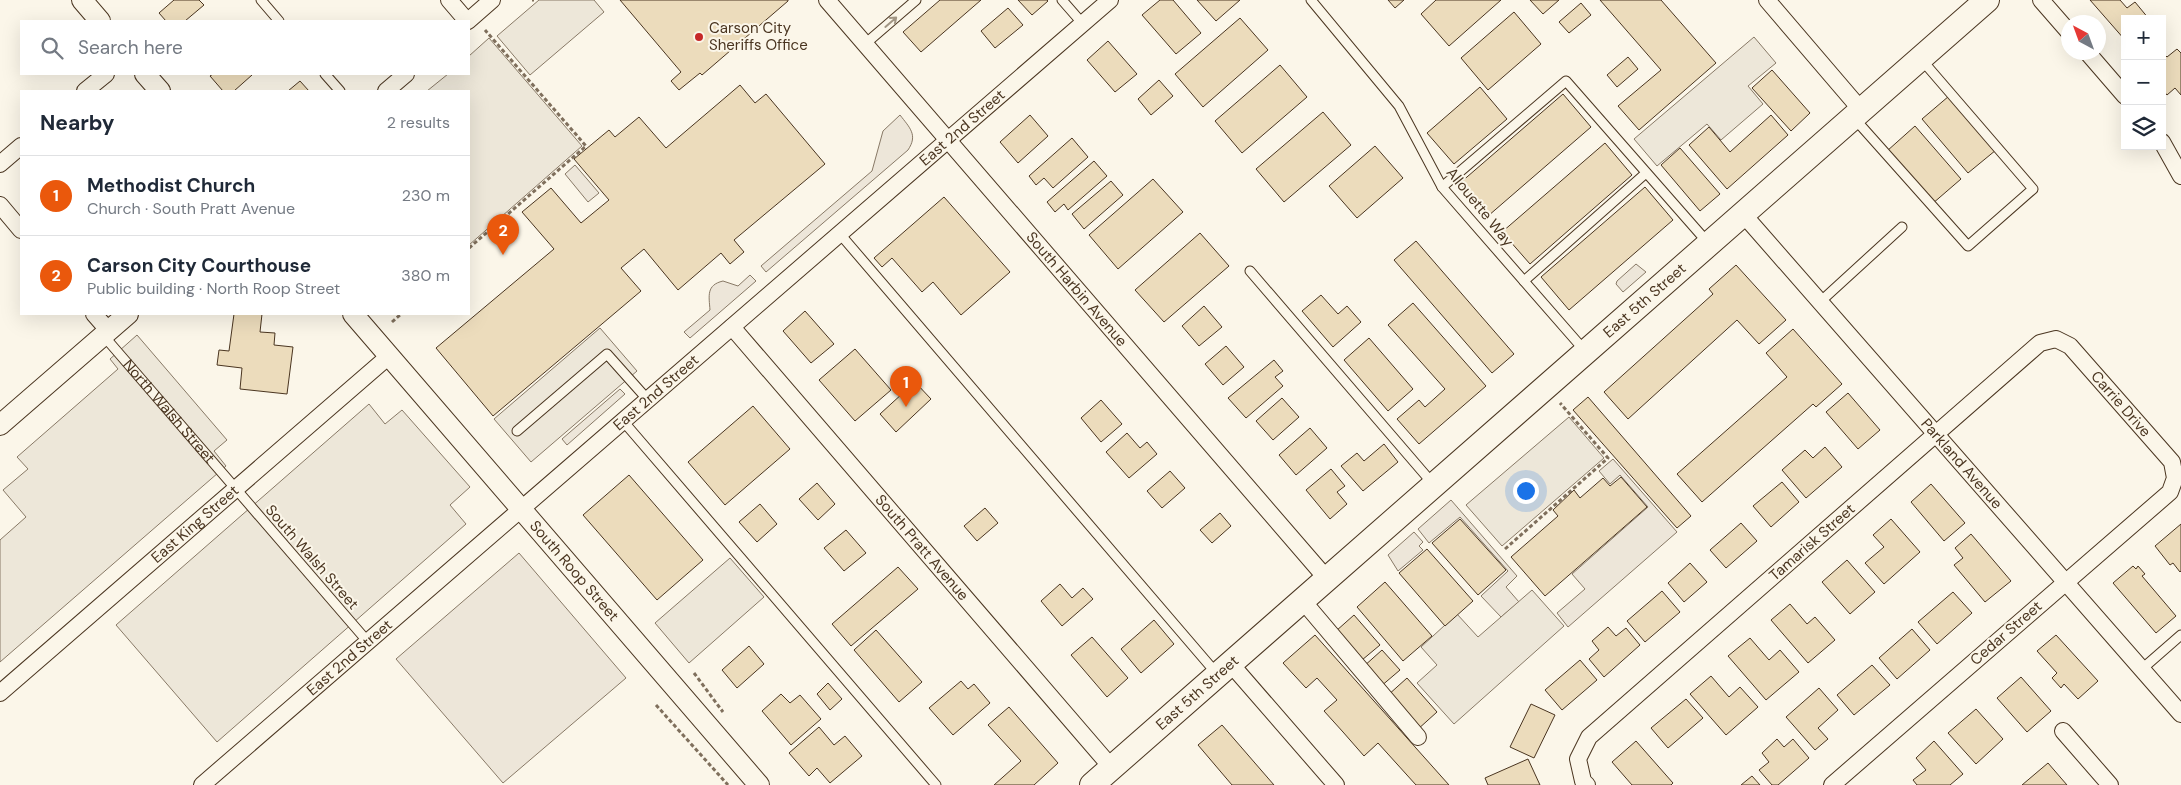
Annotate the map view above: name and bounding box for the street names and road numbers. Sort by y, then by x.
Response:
street label: East 2nd Street [915,85,1009,170]
street label: Allouette Way [1442,163,1519,251]
street label: South Harbin Avenue [1022,228,1132,351]
street label: East 5th Street [1599,258,1690,342]
street label: East 2nd Street [609,350,703,435]
street label: North Walsh Street [118,355,220,468]
street label: Carrie Drive [2086,367,2155,441]
street label: Parkland Avenue [1917,414,2007,513]
street label: East King Street [147,481,243,568]
street label: South Pratt Avenue [871,490,973,605]
street label: Tamarisk Street [1765,499,1859,585]
street label: South Walsh Street [261,500,363,614]
street label: South Roop Street [525,516,623,625]
street label: Cedar Street [1966,596,2046,670]
street label: East 2nd Street [303,615,397,700]
street label: East 5th Street [1152,651,1243,734]

